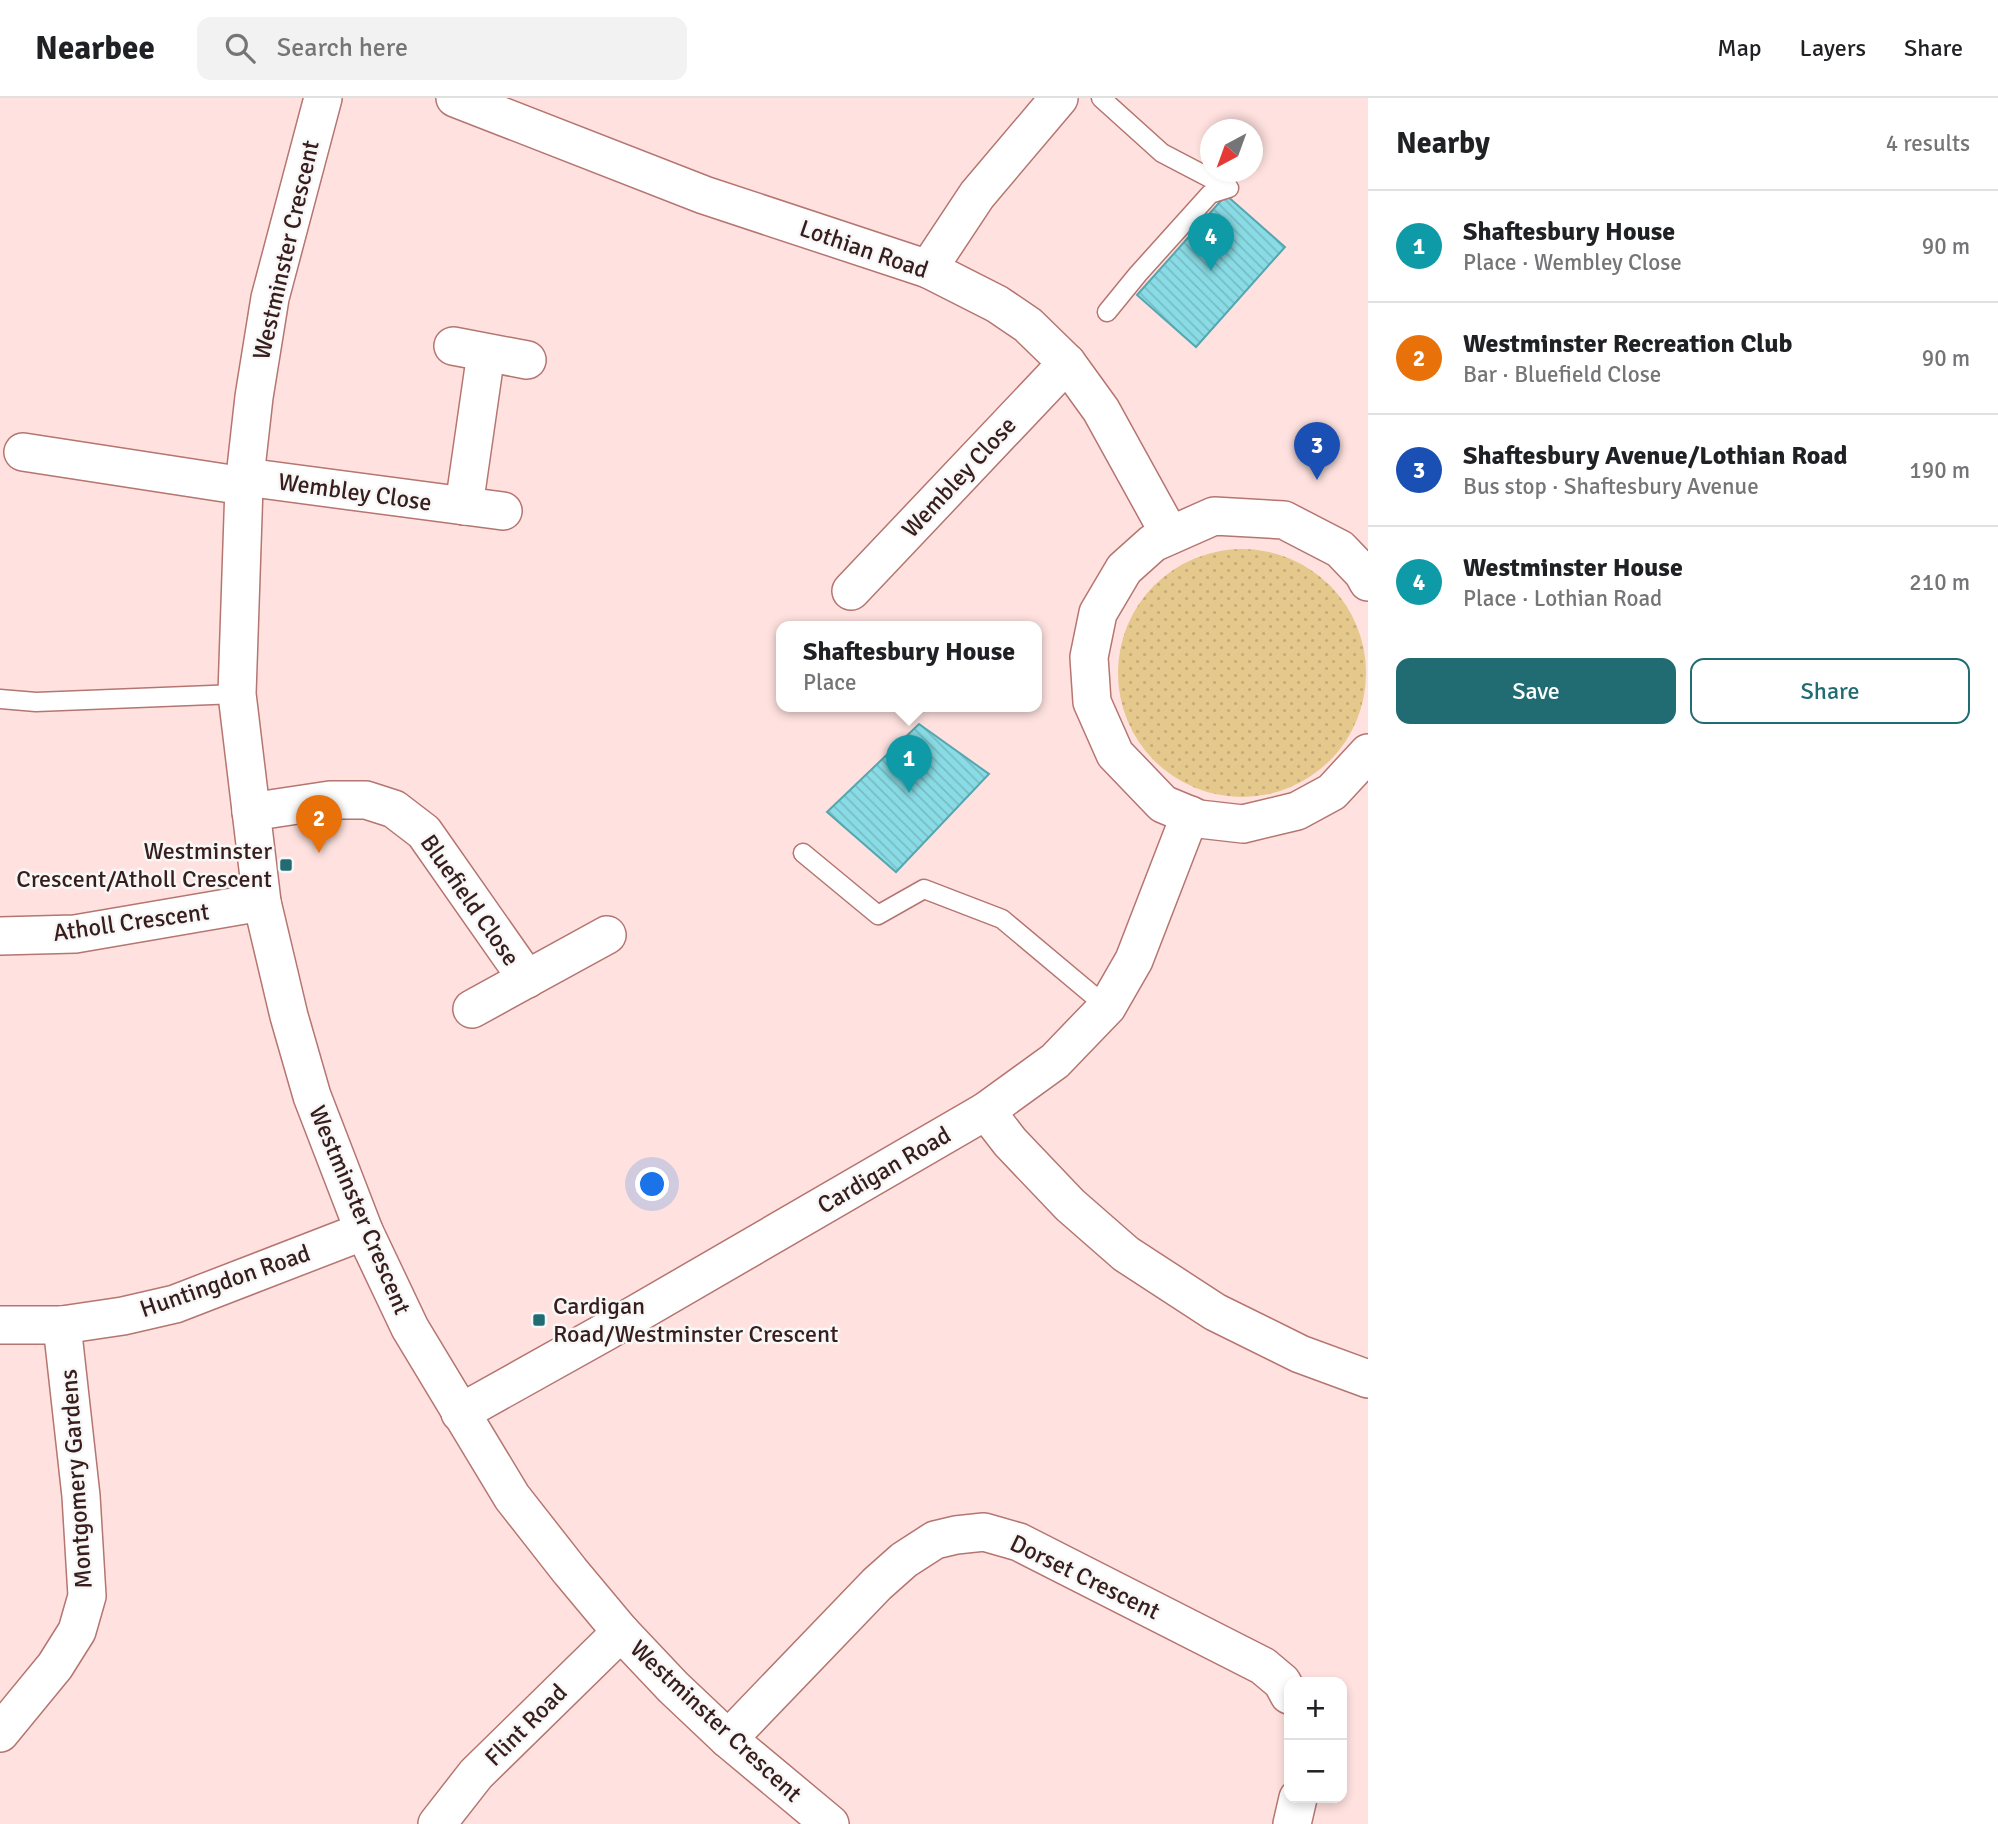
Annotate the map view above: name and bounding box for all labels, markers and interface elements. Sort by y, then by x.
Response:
search box [197,17,687,80]
text: Nearbee [35,28,155,69]
icon: search [221,29,259,67]
text: Search here [277,32,408,64]
text: Map [1717,33,1762,63]
text: Layers [1800,33,1866,63]
text: Share [1904,33,1963,63]
north arrow [1200,119,1263,182]
text: Nearby [1396,125,1490,162]
text: 4 results [1886,129,1970,158]
street label: Westminster Crescent [246,137,326,363]
street label: Lothian Road [796,213,932,285]
pin: 4 [1188,213,1234,271]
text: Shaftesbury House [1463,216,1675,248]
text: 1 [1413,232,1425,261]
text: 90 m [1922,232,1970,261]
text: Place · Wembley Close [1463,248,1682,277]
text: Westminster Recreation Club [1463,328,1792,360]
text: 2 [1413,344,1425,373]
text: 90 m [1922,344,1970,373]
text: Bar · Bluefield Close [1463,360,1661,389]
street label: Wembley Close [895,410,1023,544]
pin: 3 [1294,422,1340,480]
text: Shaftesbury Avenue/Lothian Road [1463,440,1848,472]
text: 3 [1413,456,1425,485]
text: 190 m [1909,456,1970,485]
street label: Wembley Close [276,466,434,518]
text: Bus stop · Shaftesbury Avenue [1463,472,1759,501]
text: Westminster House [1463,552,1683,584]
text: 4 [1413,568,1425,597]
text: 210 m [1909,568,1970,597]
text: Place · Lothian Road [1463,584,1662,613]
popup [776,621,1042,712]
text: Shaftesbury House [803,636,1015,668]
button: Save [1396,658,1676,724]
button: Share [1690,658,1970,724]
text: Place [803,668,857,697]
pin: 1 [886,735,932,793]
pin: 2 [296,795,342,853]
street label: Bluefield Close [414,829,526,971]
place label: Westminster Crescent/Atholl Crescent [16,836,272,894]
marker: Westminster Crescent/Atholl Crescent [278,857,294,873]
street label: Atholl Crescent [51,896,211,948]
street label: Westminster Crescent [302,1101,418,1319]
street label: Cardigan Road [812,1120,956,1220]
your location [635,1167,669,1201]
street label: Huntingdon Road [136,1238,314,1324]
place label: Cardigan Road/Westminster Crescent [553,1291,839,1349]
marker: Cardigan Road/Westminster Crescent [531,1312,547,1328]
street label: Montgomery Gardens [53,1368,99,1590]
street label: Dorset Crescent [1005,1528,1165,1626]
street label: Westminster Crescent [624,1634,808,1808]
map controls [1284,1677,1347,1803]
button: + [1284,1677,1347,1740]
street label: Flint Road [479,1678,573,1772]
button: − [1284,1740,1347,1803]

